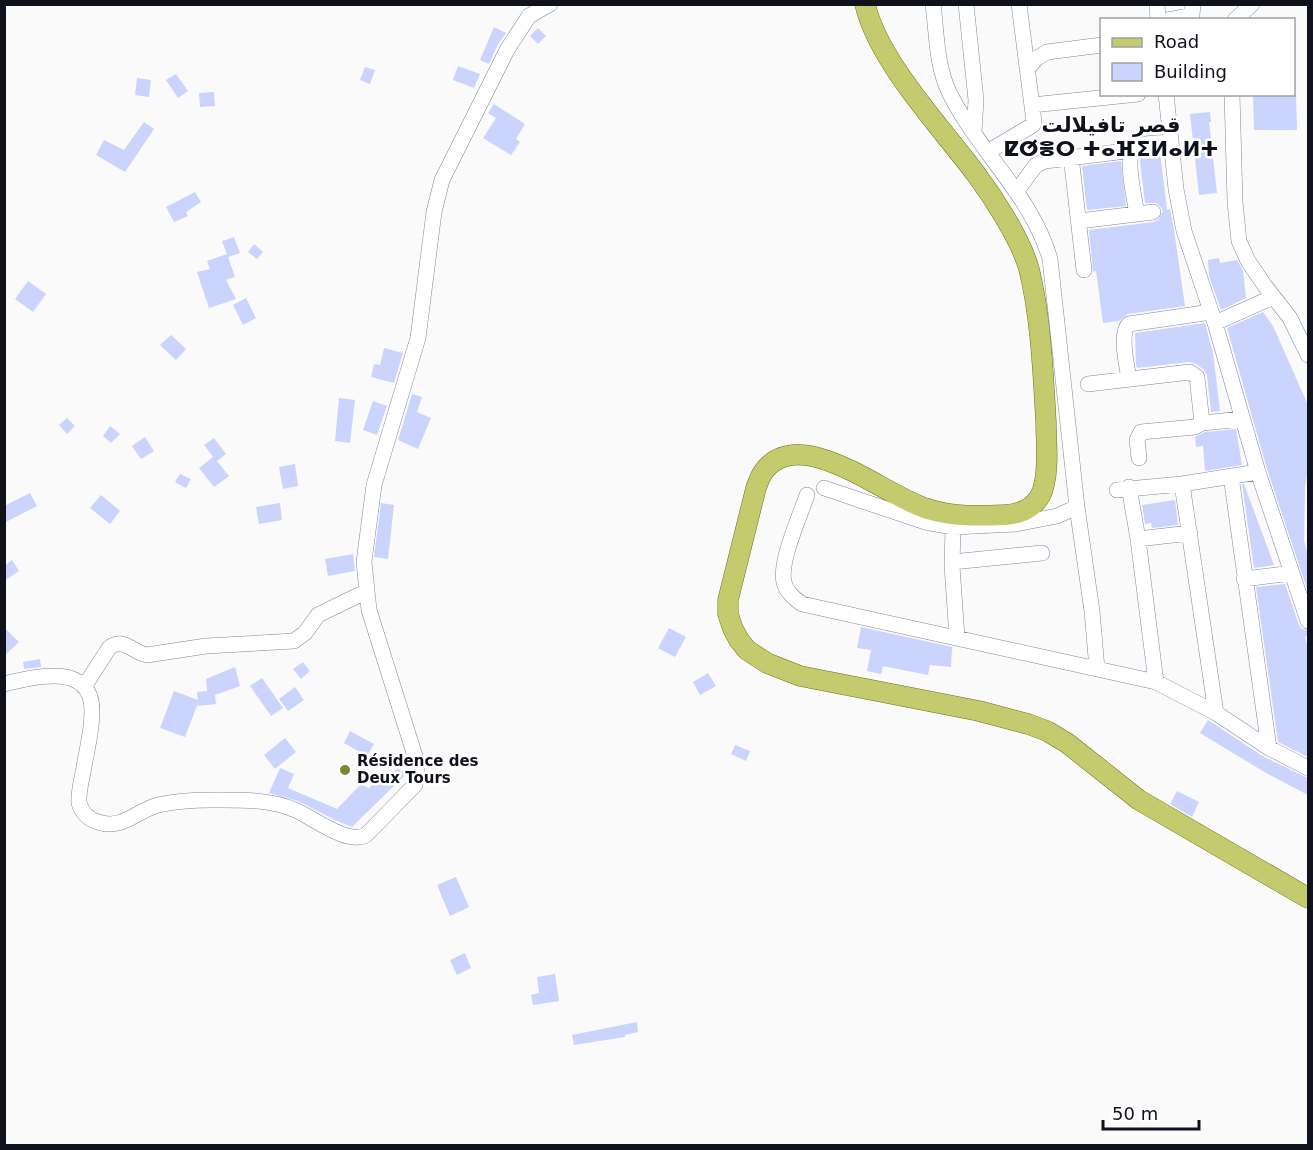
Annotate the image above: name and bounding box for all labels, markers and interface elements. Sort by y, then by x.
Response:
legend [1100,18,1295,96]
text: Road [1154,31,1199,52]
text: Building [1154,61,1227,82]
district label: قصر تافيلالت ⵇⵚⴻⵔ ⵜⴰⴼⵉⵍⴰⵍⵜ [1003,113,1219,161]
place label: Résidence des Deux Tours [357,752,479,787]
marker: Résidence des Deux Tours [338,763,352,777]
scale bar [1103,1093,1199,1131]
text: 50 m [1112,1103,1158,1124]

